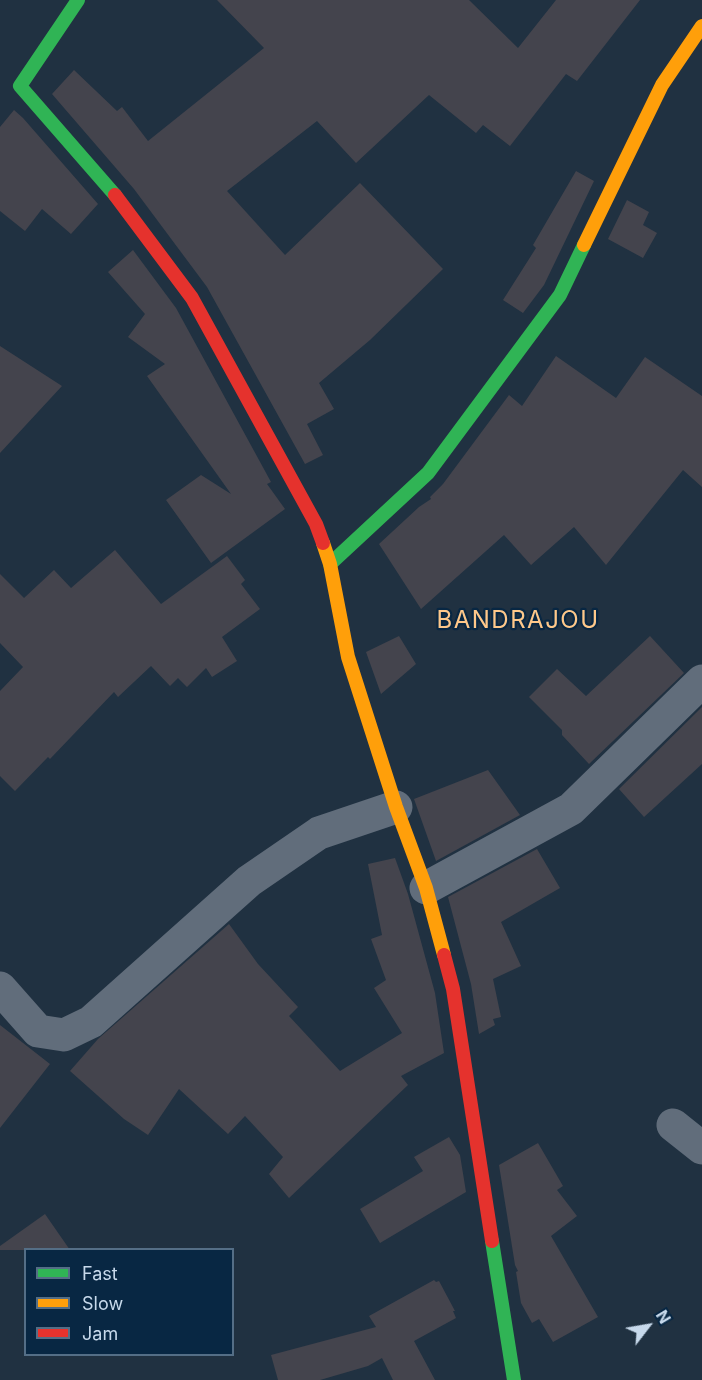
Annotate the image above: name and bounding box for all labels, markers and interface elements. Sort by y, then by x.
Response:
district label: BANDRAJOU [436,607,600,635]
legend [24,1248,234,1356]
text: Fast [82,1263,118,1284]
text: Slow [82,1293,123,1314]
north arrow [618,1296,678,1356]
text: N [652,1306,675,1327]
text: Jam [82,1323,118,1344]

